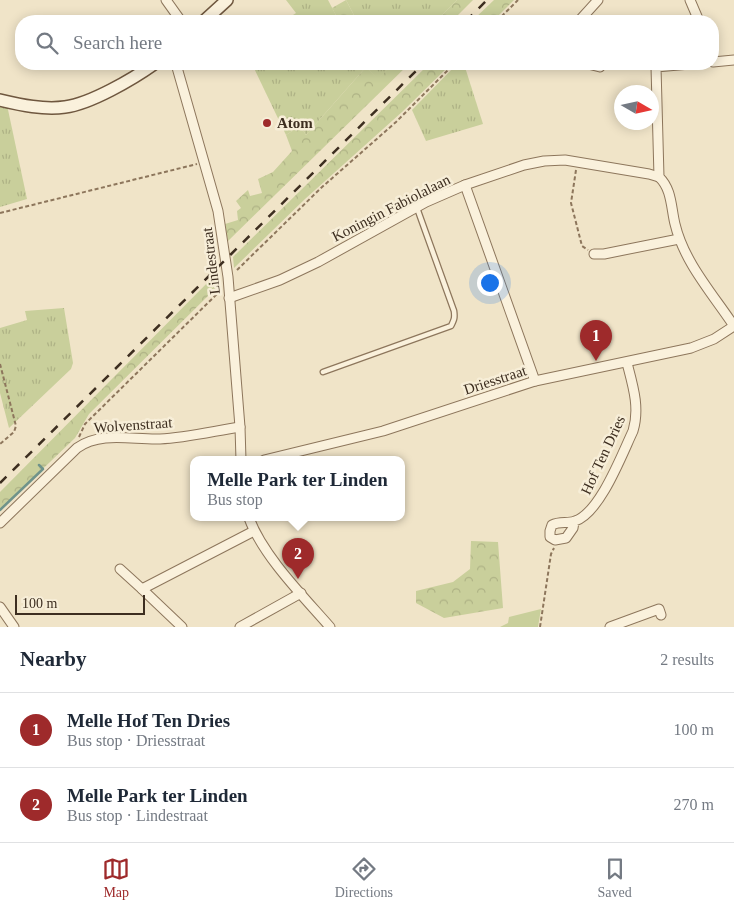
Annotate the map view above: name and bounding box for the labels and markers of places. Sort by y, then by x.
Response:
place label: Atom [277,115,313,131]
marker: Atom [261,117,273,129]
pin: 1 [580,320,612,361]
pin: 2 [282,538,314,579]

